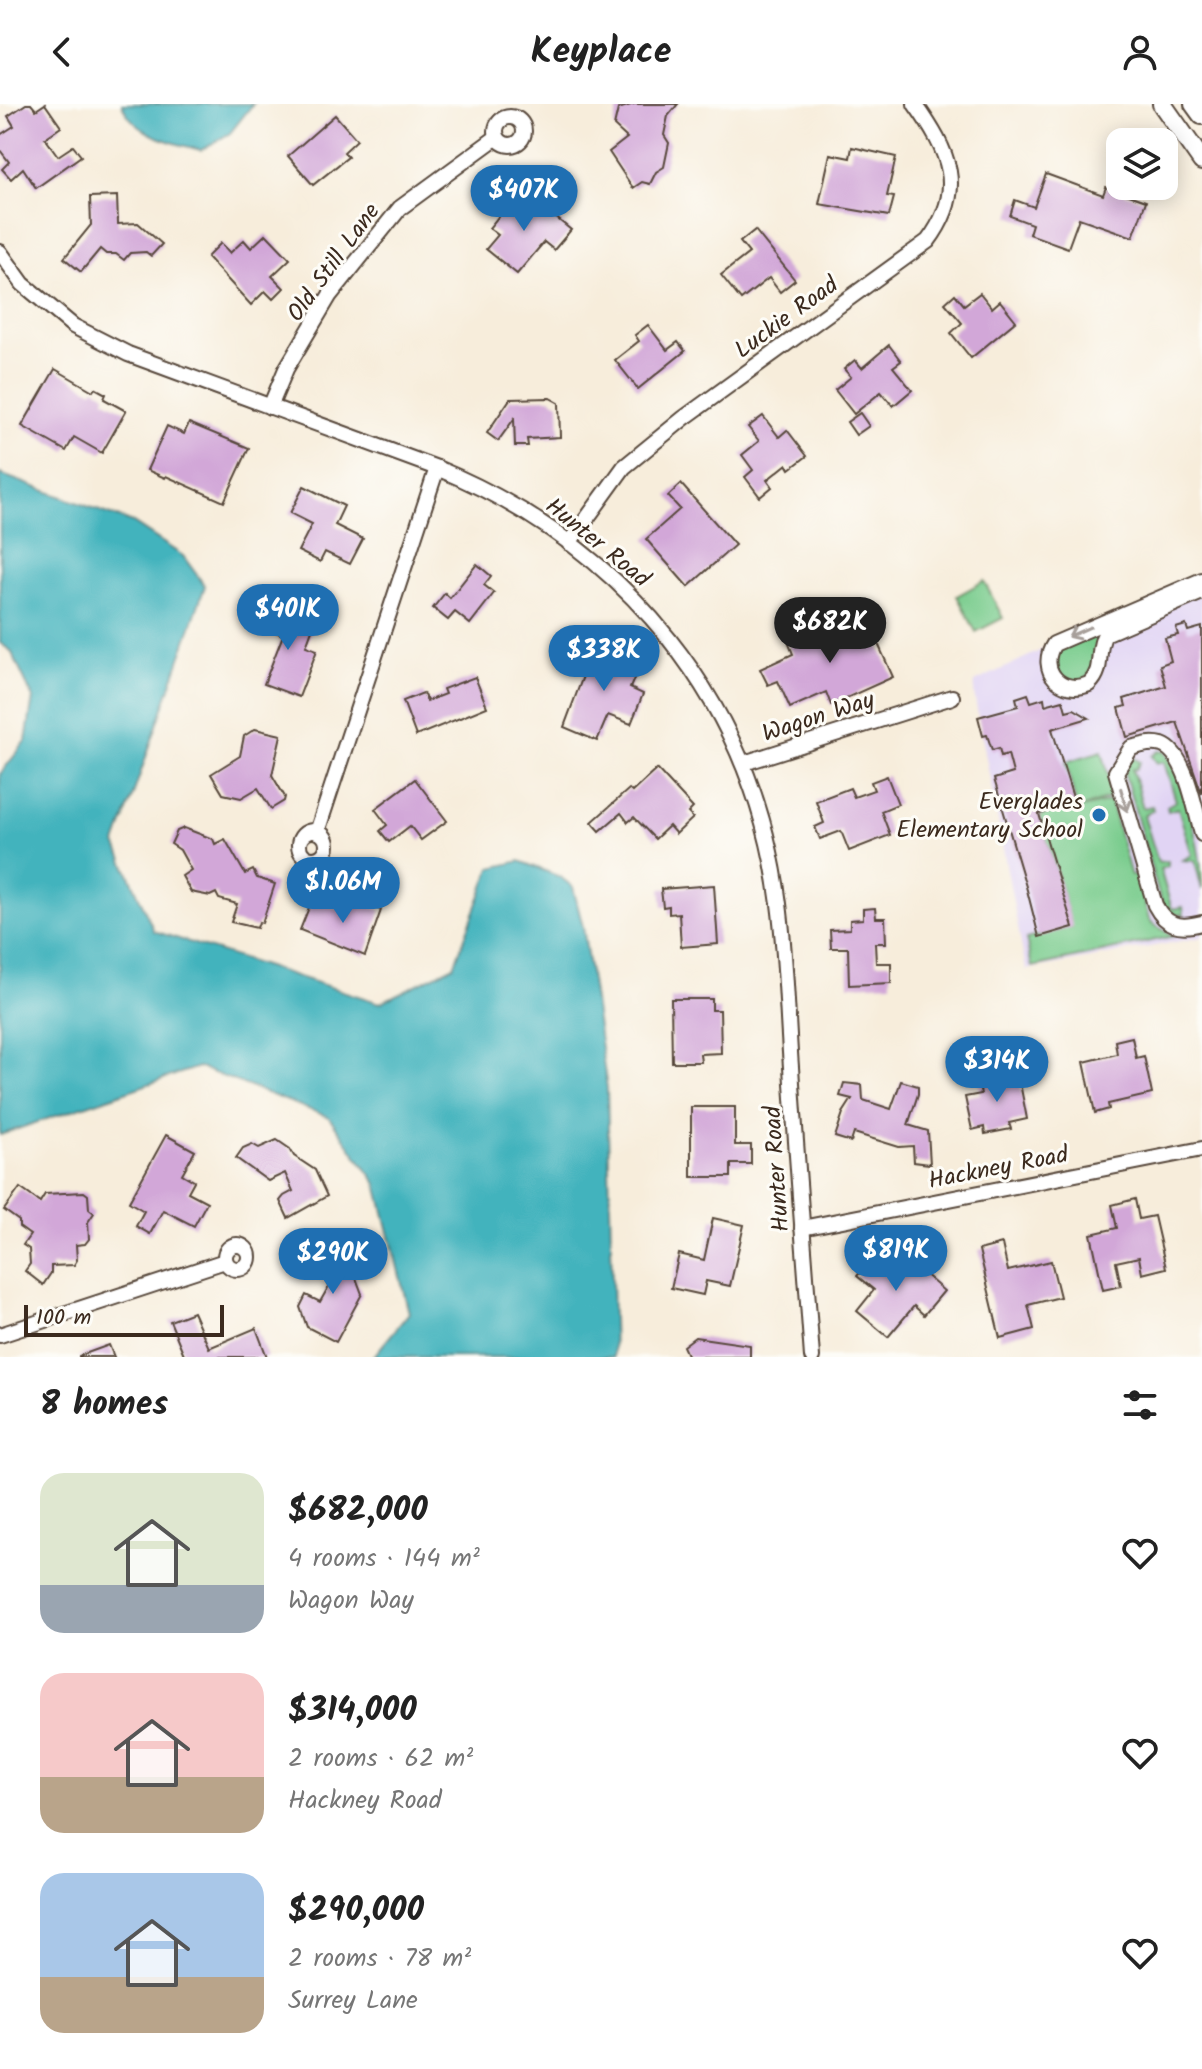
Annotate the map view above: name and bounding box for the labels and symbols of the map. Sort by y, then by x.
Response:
pin: $407K [468,165,580,233]
street label: Old Still Lane [278,195,391,331]
street label: Luckie Road [727,266,848,370]
street label: Hunter Road [536,488,659,599]
pin: $401K [232,584,344,652]
pin: $682K [774,597,886,665]
pin: $338K [548,625,660,693]
one-way arrow [1067,626,1092,641]
street label: Wagon Way [757,681,880,754]
place label: Everglades Elementary School [896,783,1083,850]
one-way arrow [1117,786,1132,812]
marker: Everglades Elementary School [1090,806,1108,824]
pin: $1.06M [278,857,408,925]
pin: $314K [941,1036,1053,1104]
street label: Hunter Road [754,1104,801,1233]
street label: Hackney Road [925,1136,1073,1201]
pin: $819K [840,1225,952,1293]
pin: $290K [277,1228,389,1296]
scale bar [24,1301,224,1337]

